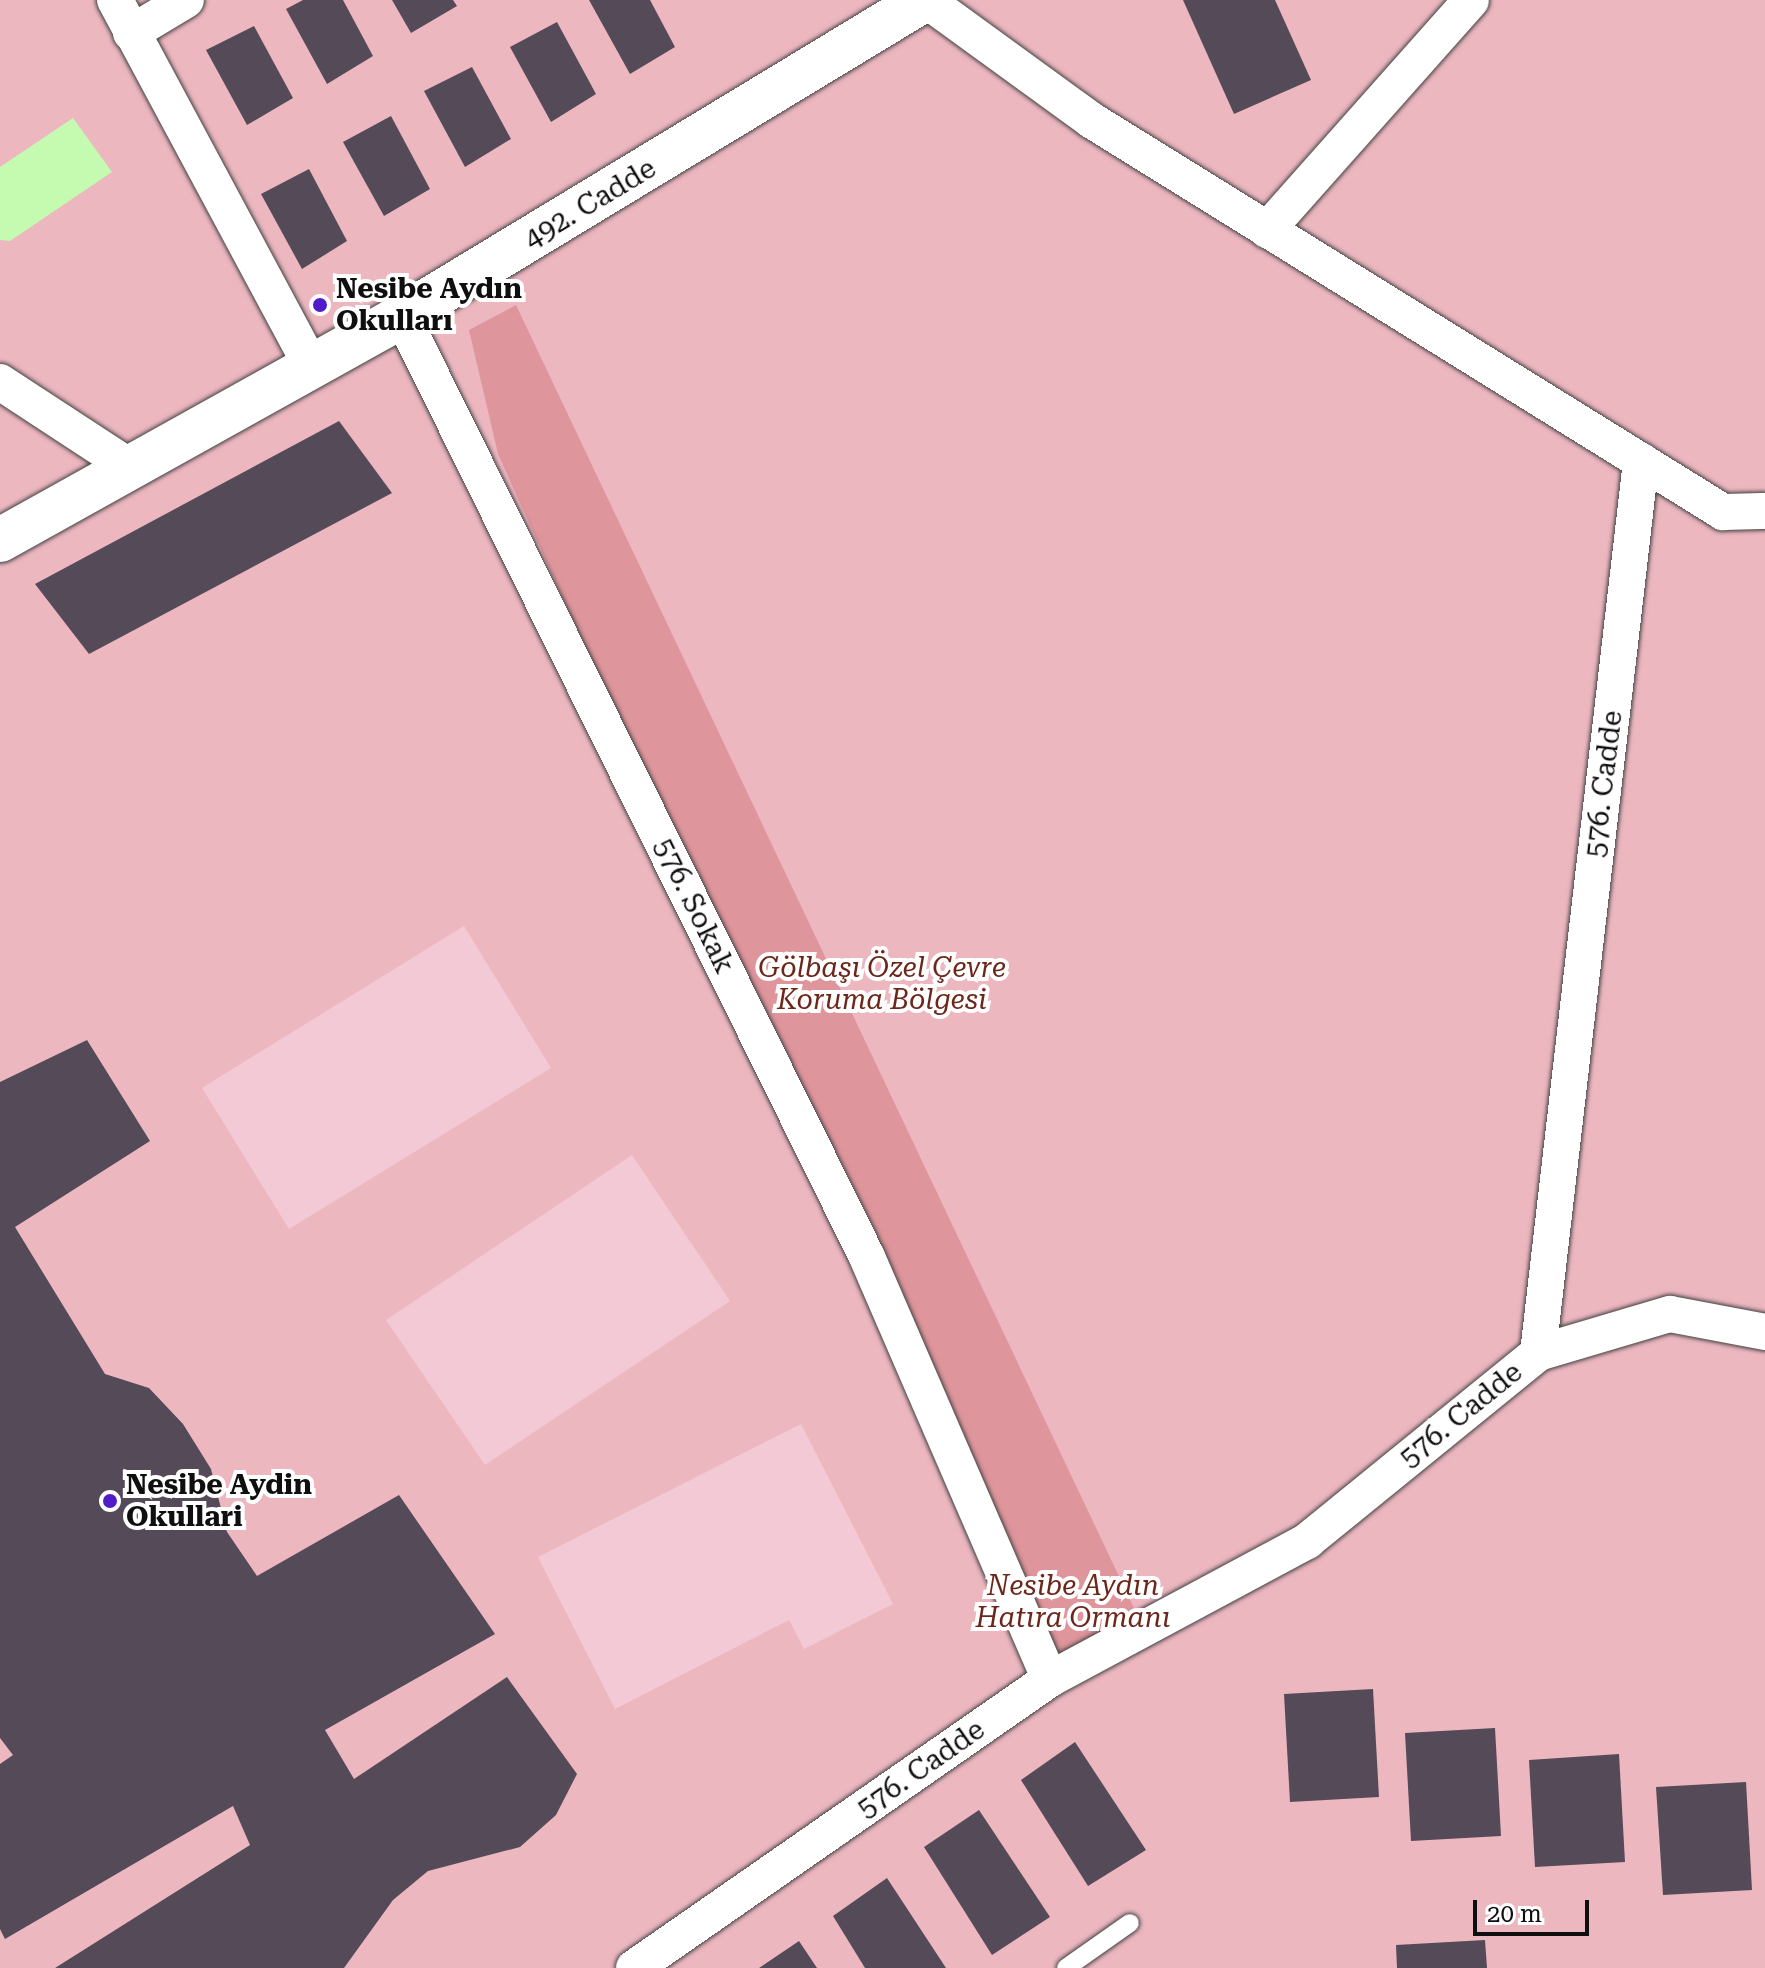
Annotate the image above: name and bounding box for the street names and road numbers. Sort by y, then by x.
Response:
street label: 492. Cadde [518,152,662,256]
street label: 576. Cadde [1578,709,1630,859]
street label: 576. Sokak [647,833,741,979]
street label: 576. Cadde [1393,1356,1529,1474]
street label: 576. Cadde [851,1713,991,1825]

